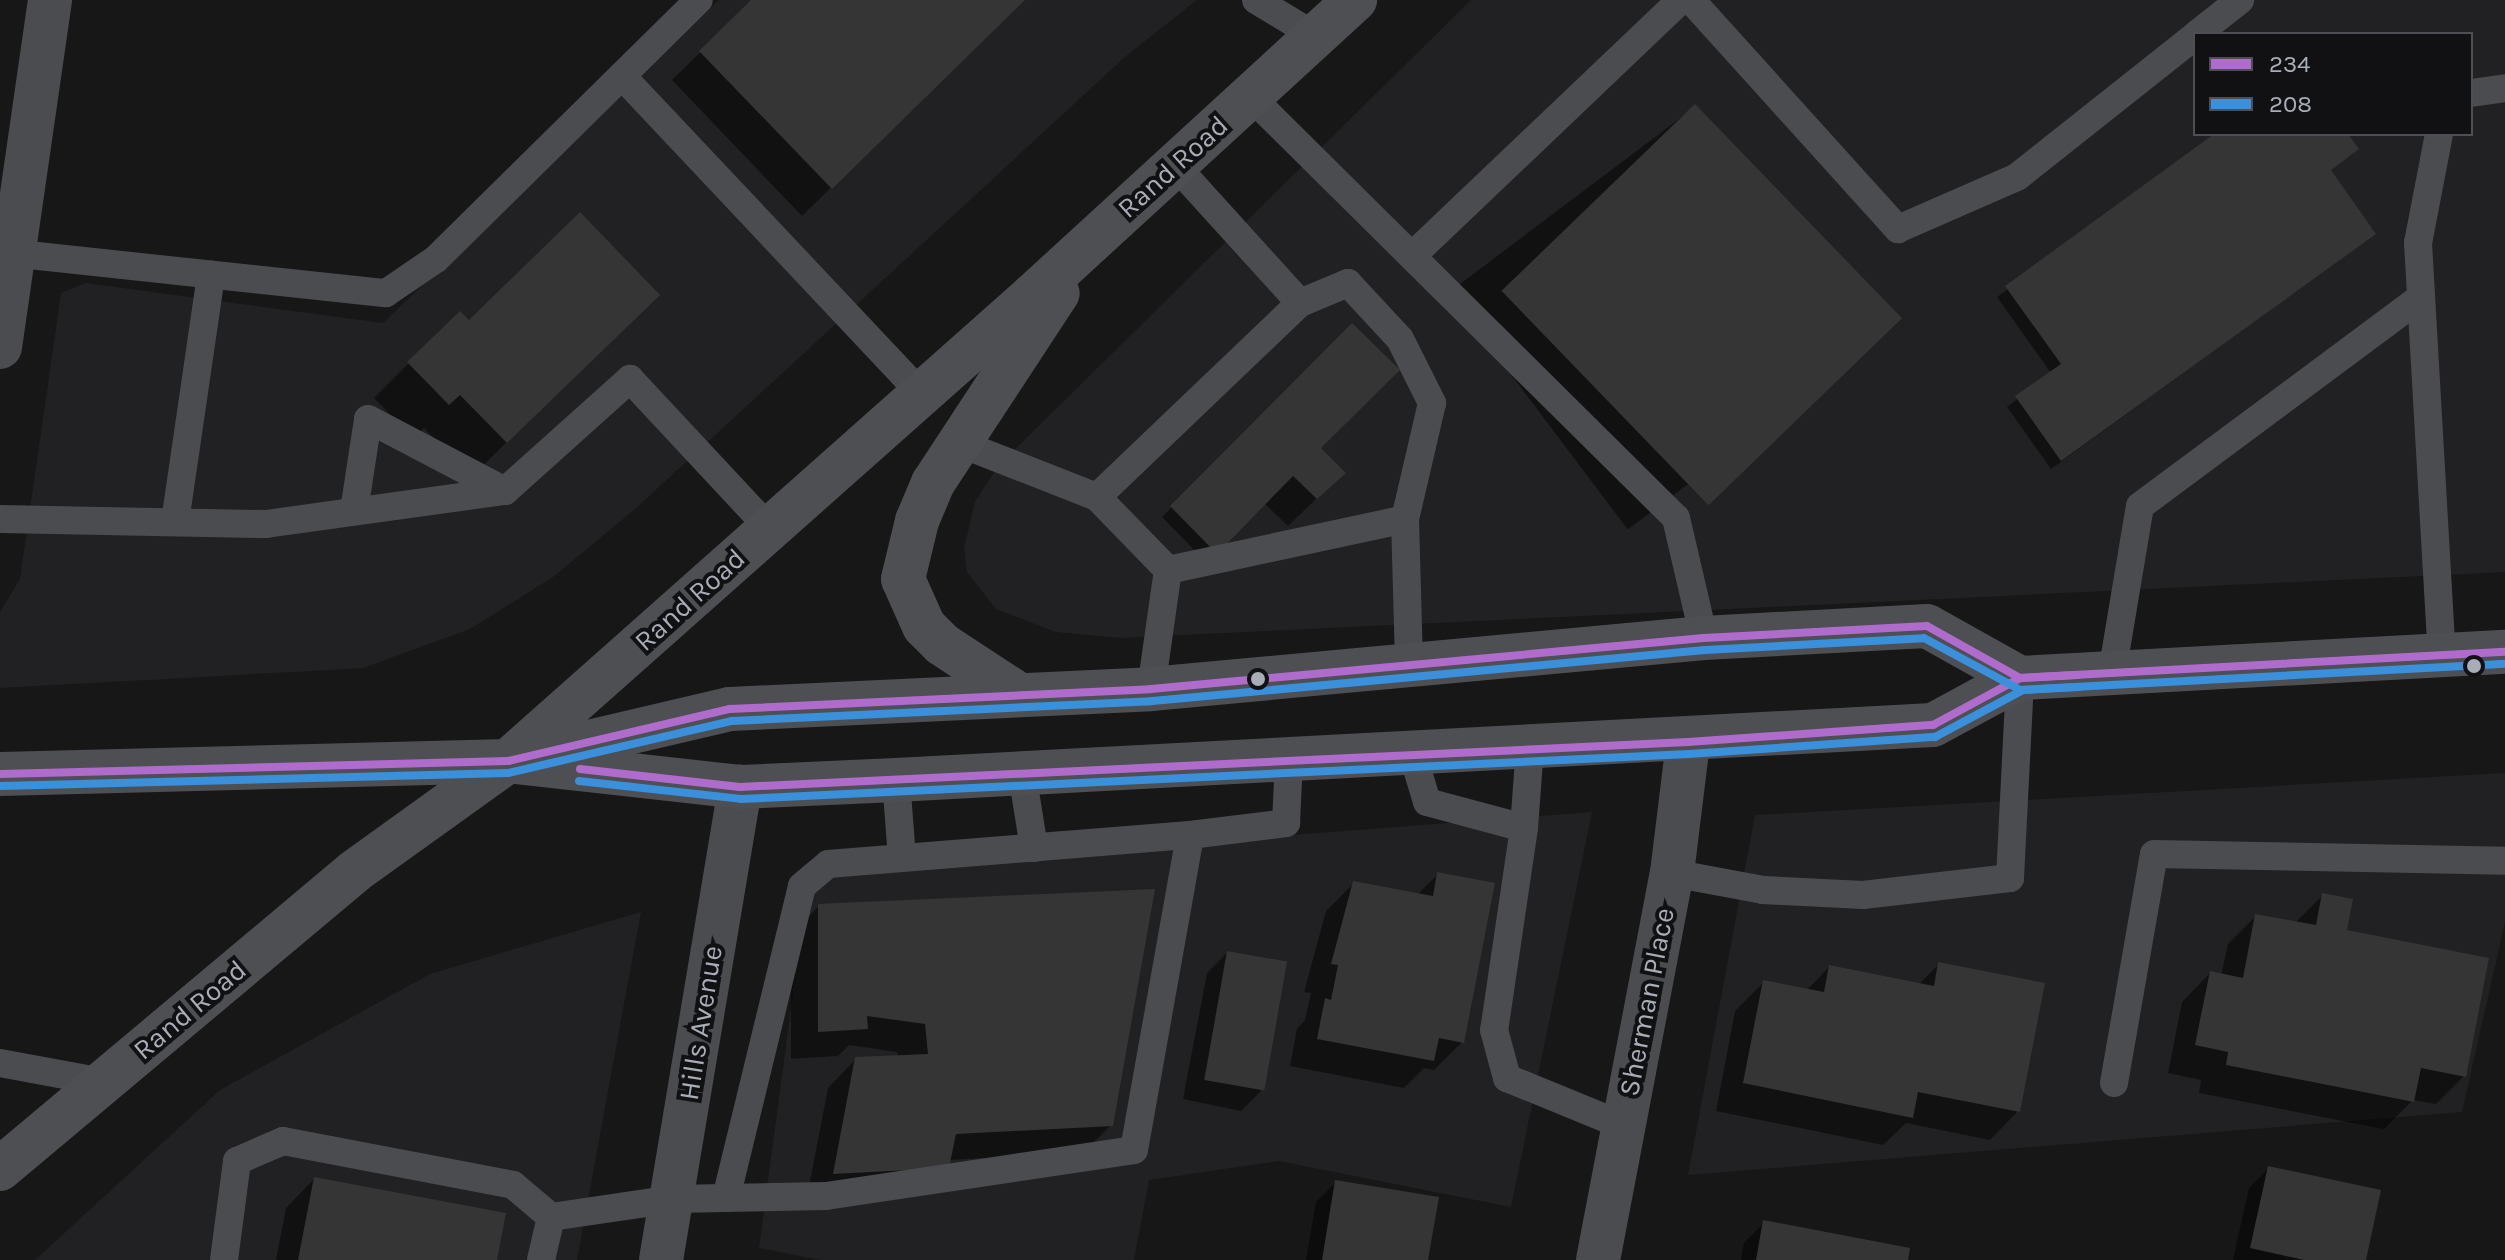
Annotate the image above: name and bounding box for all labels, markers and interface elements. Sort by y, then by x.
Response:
legend [2193,32,2473,136]
text: 234 [2269,50,2310,78]
text: 208 [2269,90,2312,118]
street label: Rand Road [1111,109,1235,225]
street label: Rand Road [628,542,752,658]
unlabelled marker [2466,658,2482,674]
unlabelled marker [1250,671,1266,687]
street label: Sherman Place [1612,905,1682,1099]
street label: Hills Avenue [672,943,730,1103]
street label: Rand Road [127,953,253,1067]

